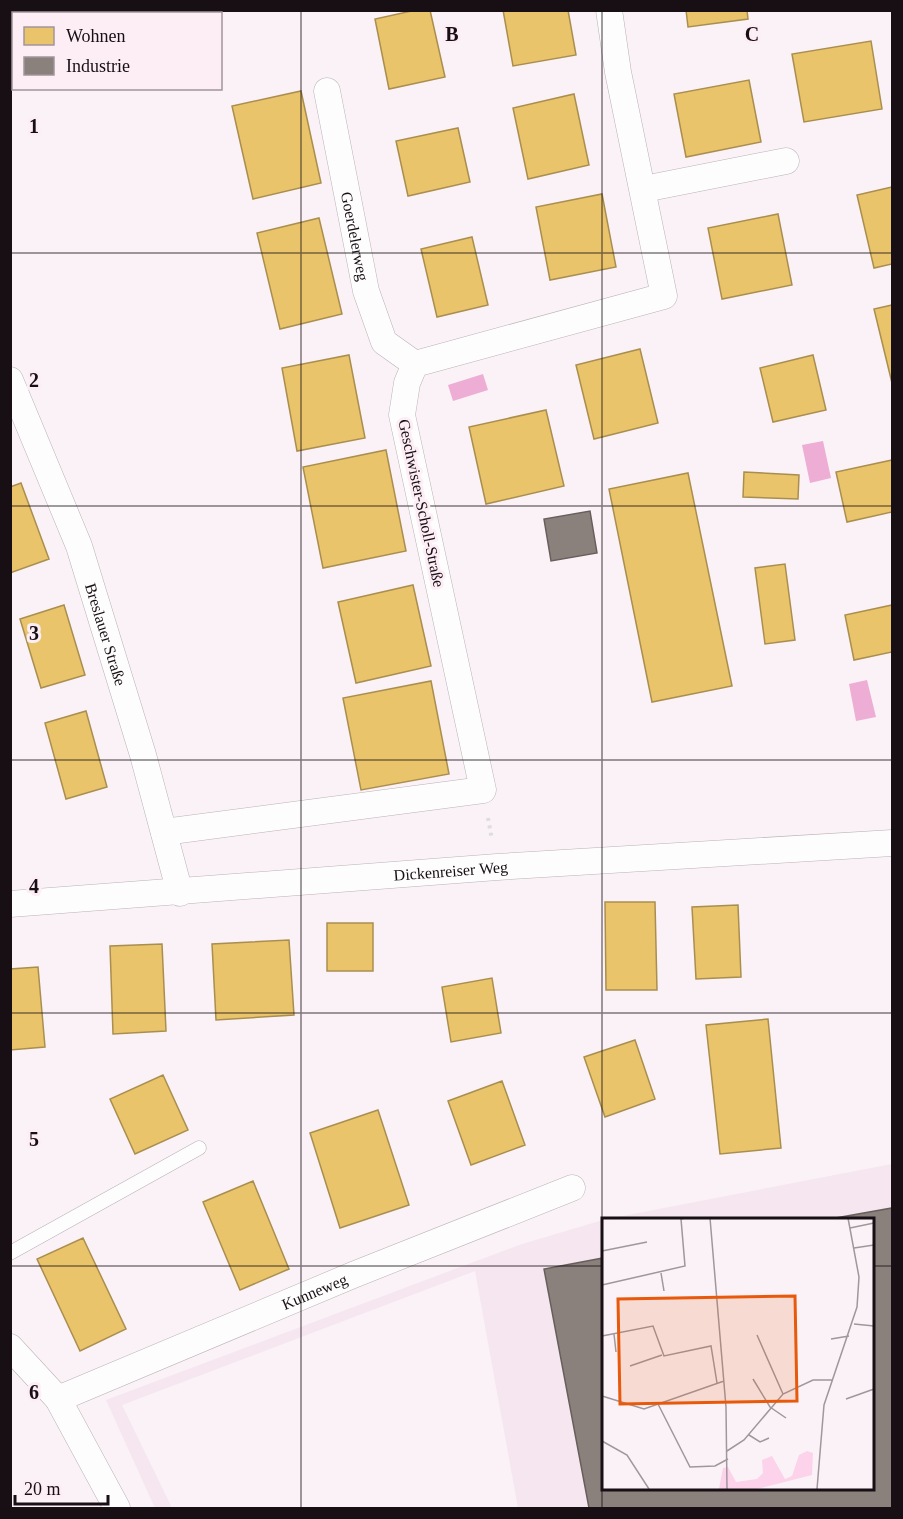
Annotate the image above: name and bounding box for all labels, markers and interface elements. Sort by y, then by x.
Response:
legend [12,12,222,90]
text: B [445,23,459,45]
text: C [745,23,759,45]
text: Wohnen [66,26,126,46]
text: Industrie [66,56,130,76]
text: 1 [29,115,39,137]
street label: Goerdelerweg [338,190,372,283]
text: 2 [29,369,39,391]
street label: Geschwister-Scholl-Straße [395,418,448,589]
street label: Breslauer Straße [82,581,129,688]
text: 3 [29,622,39,644]
street label: Dickenreiser Weg [393,858,508,884]
text: 4 [29,875,39,897]
text: 5 [29,1128,39,1150]
inset map [602,1218,873,1489]
street label: Kunneweg [279,1270,350,1313]
text: 6 [29,1381,39,1403]
scale bar [15,1468,108,1506]
text: 20 m [24,1479,61,1499]

